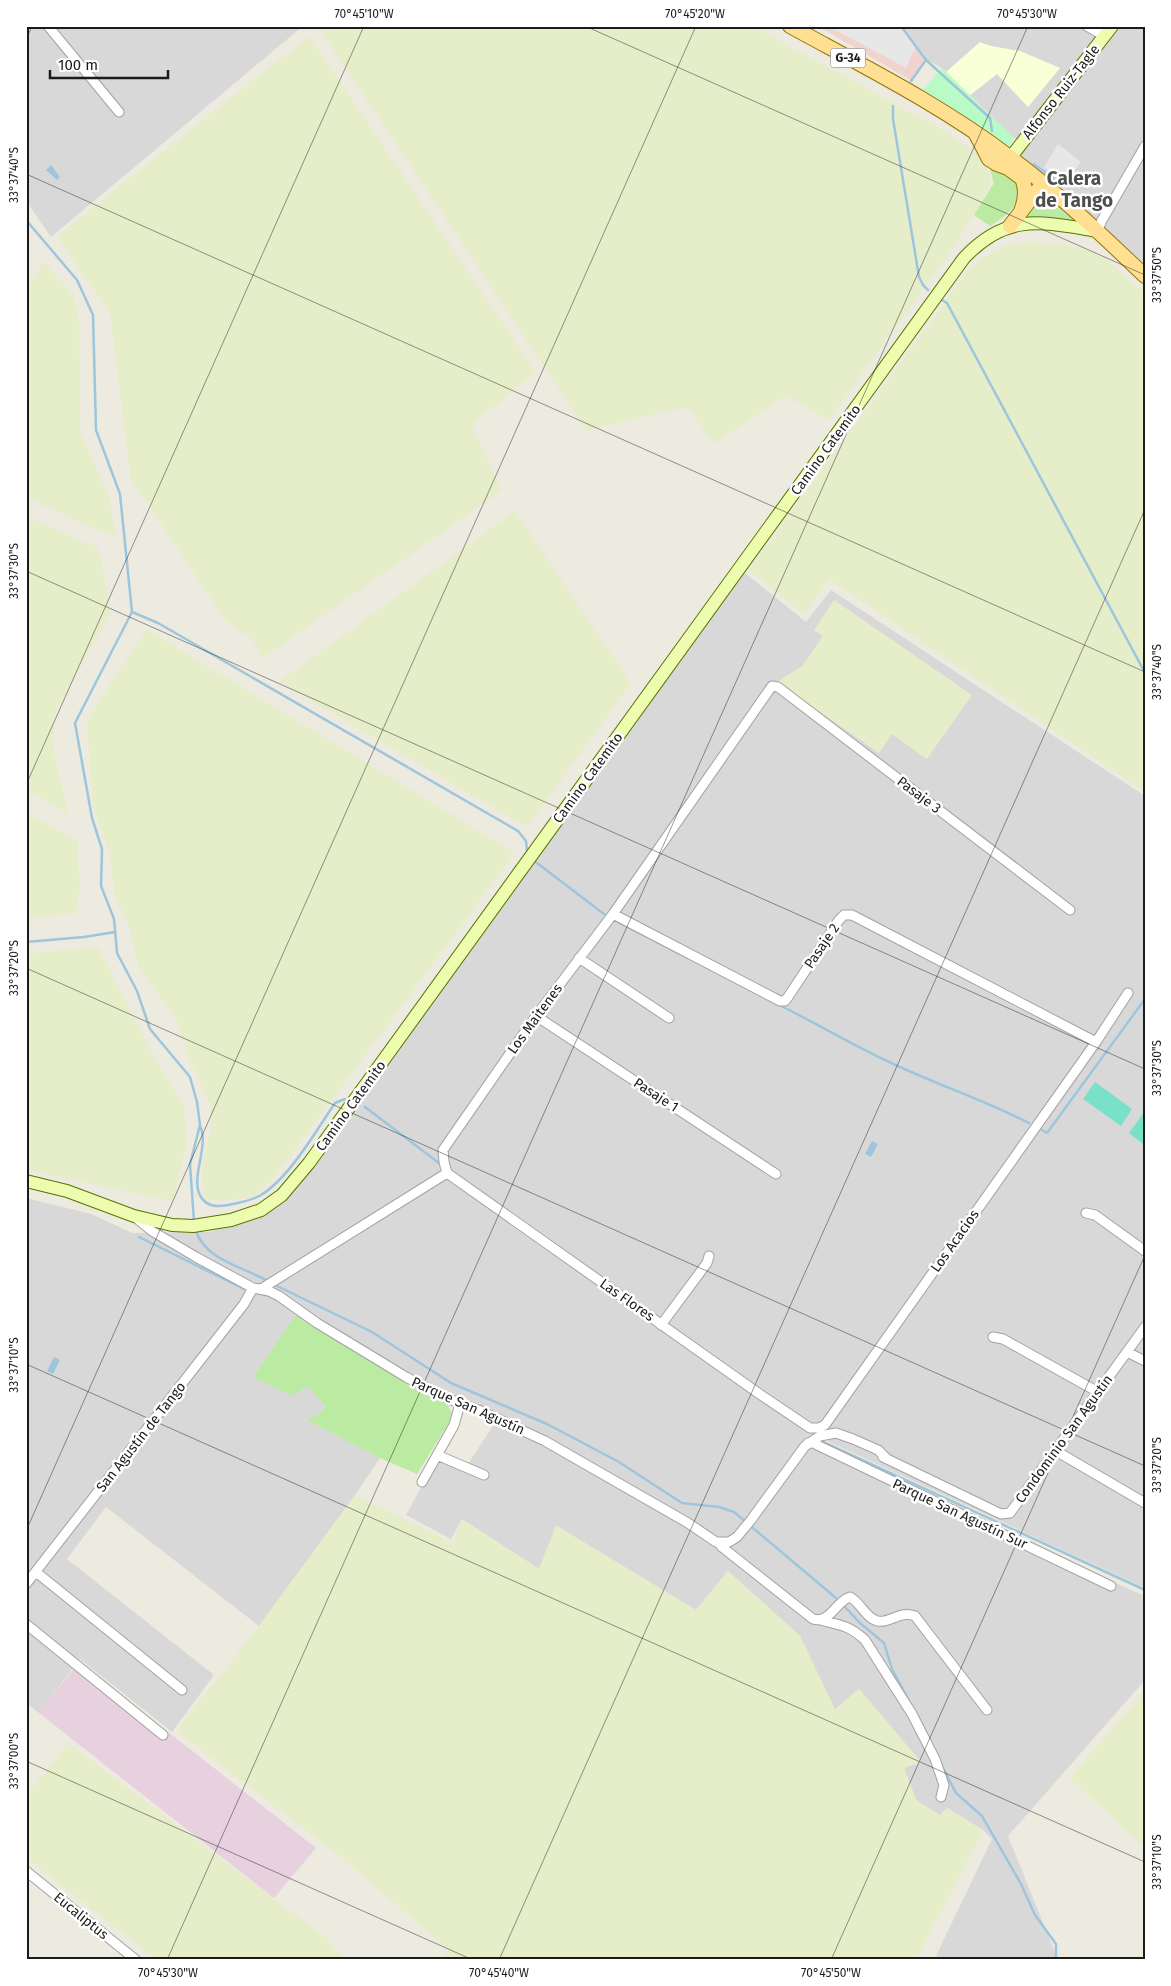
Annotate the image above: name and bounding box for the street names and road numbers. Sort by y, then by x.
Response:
street label: Alfonso Ruiz-Tagle [1019,41,1103,143]
road number: G-34 [830,48,866,68]
street label: Camino Catemito [787,401,865,499]
street label: Camino Catemito [549,729,627,827]
street label: Pasaje 3 [894,773,944,817]
street label: Pasaje 2 [801,920,843,972]
street label: Los Maitenes [504,980,566,1057]
street label: Camino Catemito [312,1057,390,1155]
street label: Pasaje 1 [630,1074,682,1116]
street label: Los Acacios [927,1206,983,1276]
street label: Las Flores [596,1275,658,1325]
street label: Condominio San Agustín [1012,1371,1116,1507]
street label: Parque San Agustín [409,1373,527,1439]
street label: San Agustín de Tango [93,1378,189,1496]
street label: Parque San Agustín Sur [890,1475,1031,1553]
street label: Eucaliptus [50,1889,112,1944]

